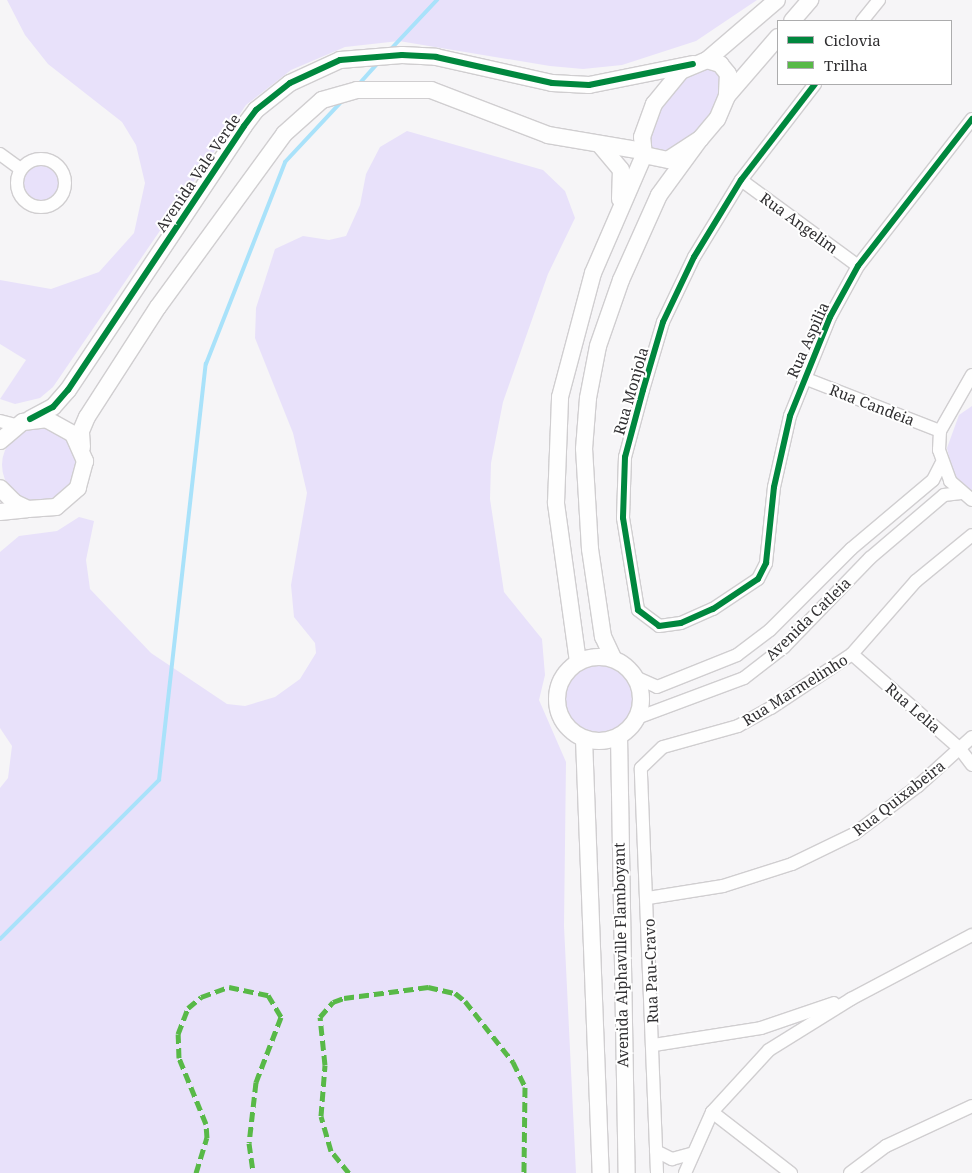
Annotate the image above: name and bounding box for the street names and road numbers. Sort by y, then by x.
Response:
street label: Avenida Vale Verde [152,111,244,235]
street label: Rua Angelim [757,189,841,257]
street label: Rua Aspilia [783,299,833,381]
street label: Rua Monjola [610,345,652,437]
street label: Rua Candeia [827,381,917,429]
street label: Avenida Catleia [762,574,854,664]
street label: Rua Marmelinho [739,650,851,730]
street label: Rua Lelia [882,679,944,737]
street label: Rua Quixabeira [850,757,948,839]
street label: Avenida Alphaville Flamboyant [610,842,632,1068]
street label: Rua Pau-Cravo [640,918,662,1024]

